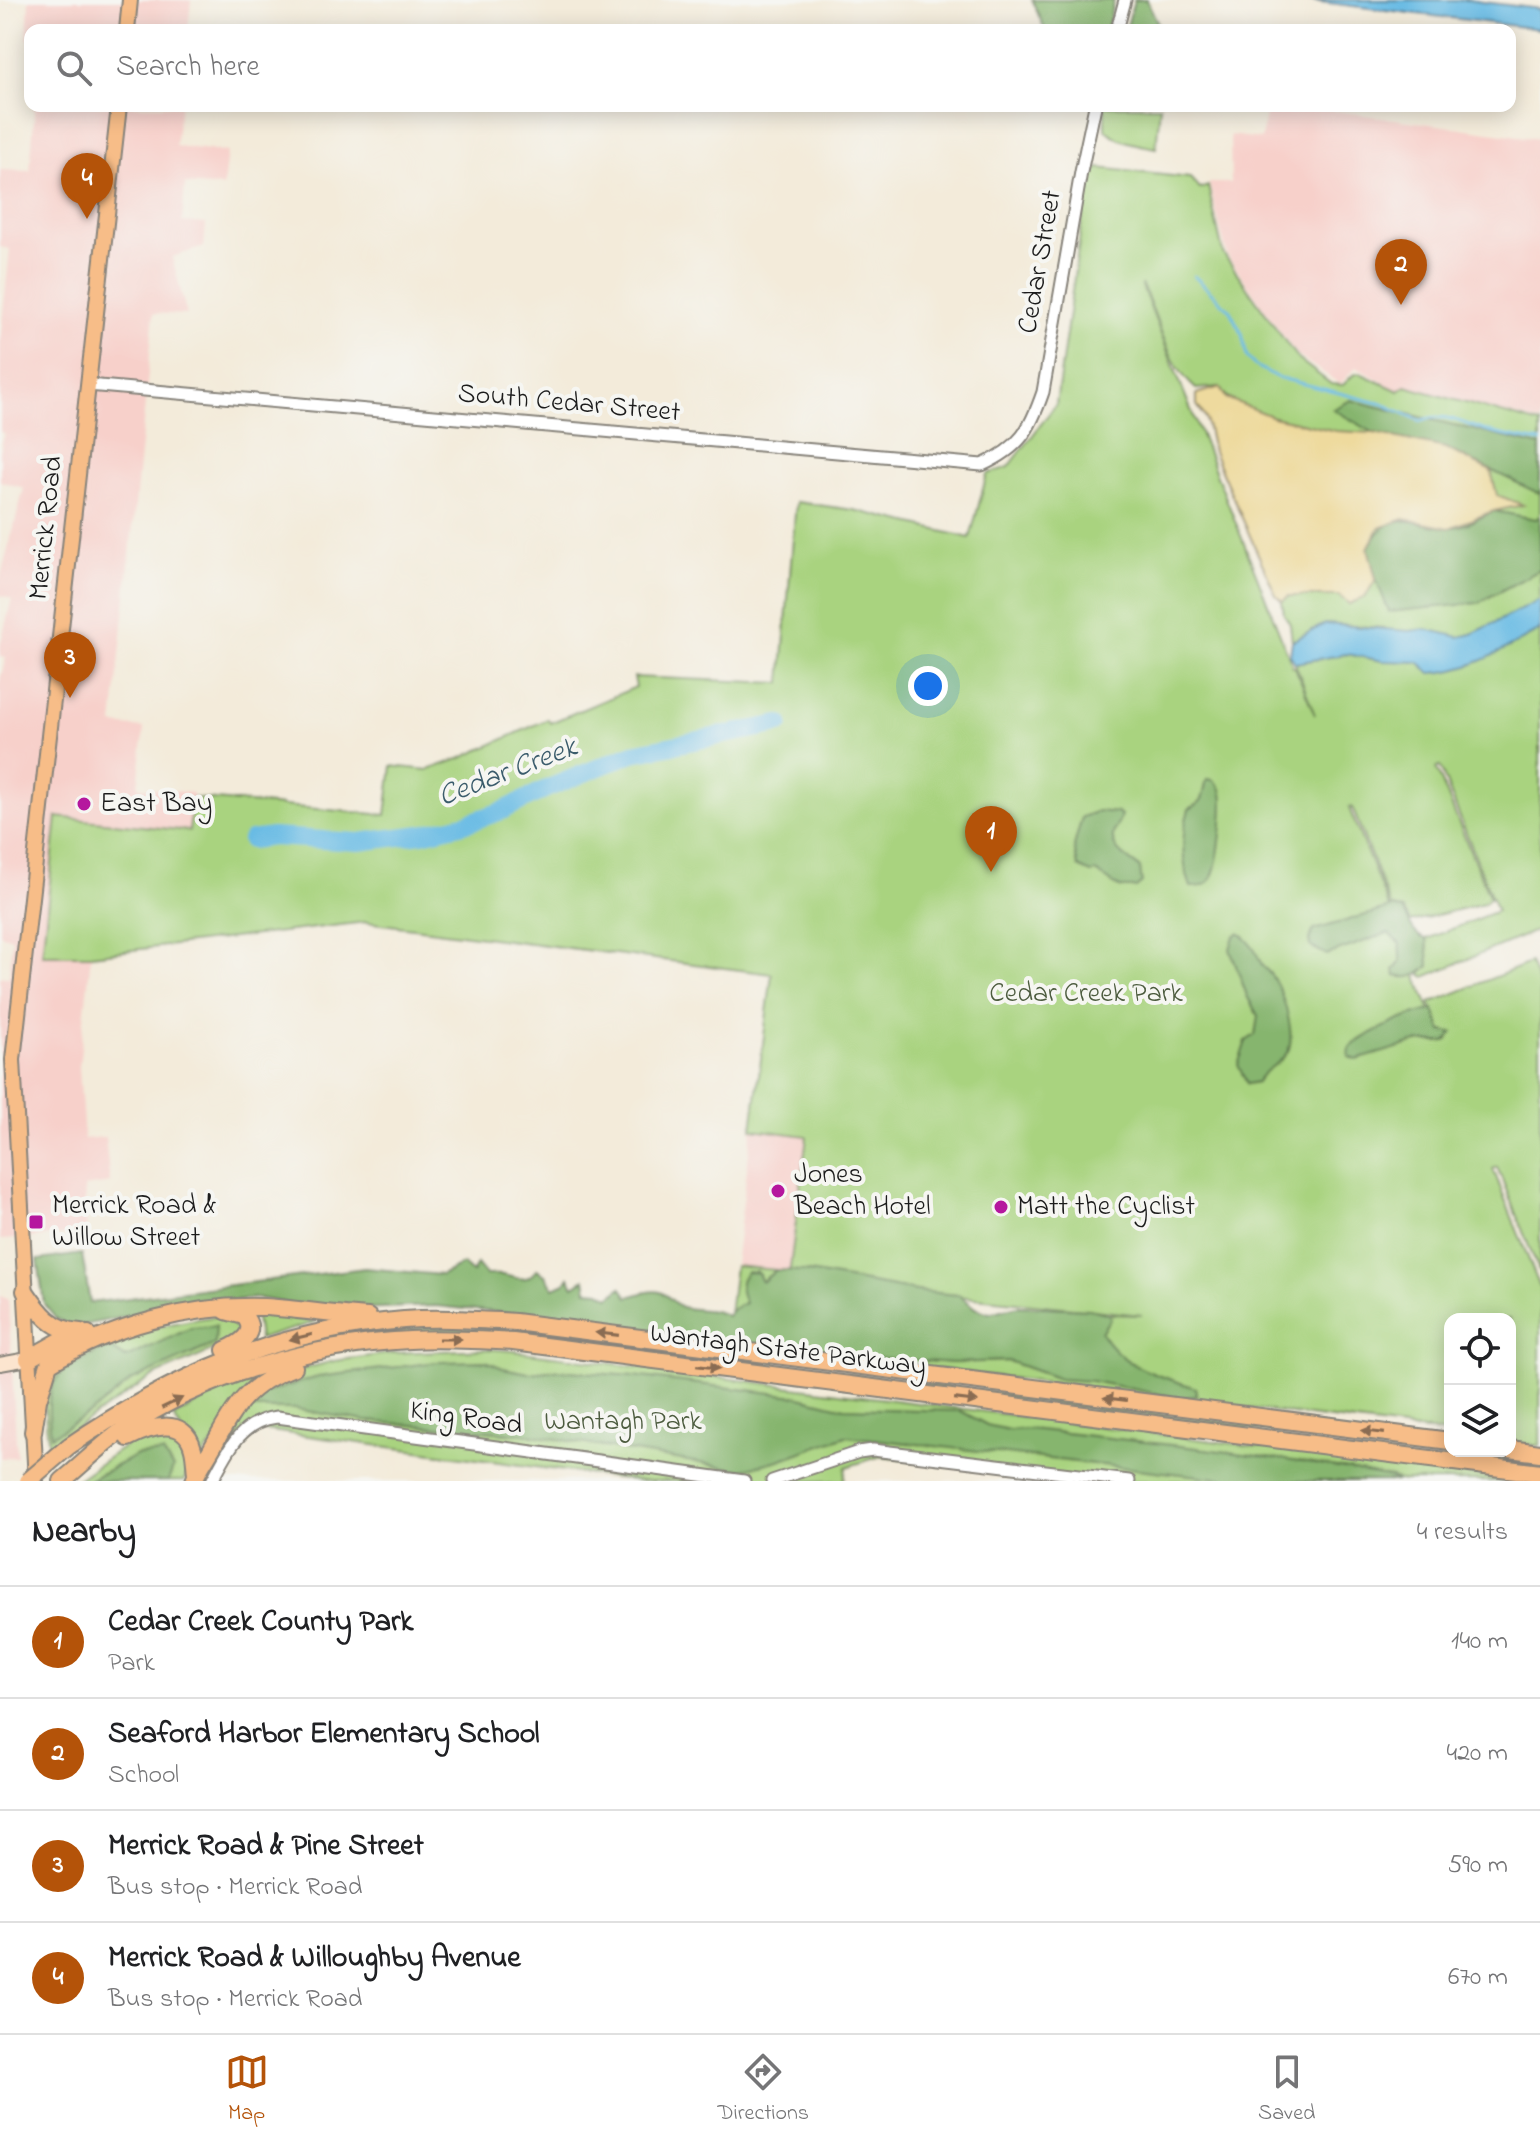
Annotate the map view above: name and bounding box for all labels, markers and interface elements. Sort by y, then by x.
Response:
search box [24,24,1516,112]
icon: search [52,46,96,90]
text: Search here [116,46,260,90]
pin: 4 [61,153,113,219]
street label: Cedar Street [1008,187,1074,337]
pin: 2 [1375,239,1427,305]
street label: South Cedar Street [456,374,682,434]
street label: Merrick Road [19,454,75,602]
pin: 3 [44,632,96,698]
your location [908,666,948,706]
water label: Cedar Creek [432,726,586,820]
place label: East Bay [100,784,212,825]
marker: East Bay [75,795,93,813]
pin: 1 [965,806,1017,872]
park label: Cedar Creek Park [989,974,1183,1015]
place label: Jones Beach Hotel [793,1155,931,1228]
marker: Jones Beach Hotel [769,1182,787,1200]
place label: Merrick Road & Willow Street [52,1186,217,1259]
place label: Matt the Cyclist [1017,1187,1195,1228]
marker: Matt the Cyclist [992,1198,1010,1216]
marker: Merrick Road & Willow Street [27,1213,45,1231]
map controls [1444,1313,1516,1457]
button: locate [1444,1313,1516,1385]
street label: Wantagh State Parkway [648,1314,928,1388]
one-way arrow [594,1327,619,1340]
one-way arrow [289,1331,314,1344]
one-way arrow [438,1333,463,1345]
one-way arrow [696,1361,721,1374]
button: layers [1444,1385,1516,1457]
street label: King Road [407,1391,525,1447]
one-way arrow [1102,1392,1127,1405]
one-way arrow [954,1393,979,1406]
one-way arrow [160,1396,183,1410]
park label: Wantagh Park [544,1402,702,1443]
one-way arrow [1360,1425,1385,1438]
text: Nearby [32,1508,136,1558]
text: 4 results [1417,1514,1508,1552]
text: Cedar Creek County Park [108,1601,413,1645]
text: 1 [54,1623,62,1661]
text: 140 m [1451,1623,1508,1661]
text: Park [108,1645,155,1683]
text: Seaford Harbor Elementary School [108,1713,540,1757]
text: 2 [52,1735,64,1773]
text: 420 m [1446,1735,1508,1773]
text: School [108,1757,179,1795]
text: Merrick Road & Pine Street [108,1825,424,1869]
text: 3 [53,1847,63,1885]
text: 590 m [1447,1847,1508,1885]
text: Bus stop · Merrick Road [108,1869,362,1907]
text: Merrick Road & Willoughby Avenue [108,1937,521,1981]
text: 4 [53,1959,63,1997]
text: 670 m [1448,1959,1508,1997]
text: Bus stop · Merrick Road [108,1981,362,2019]
tab: Map [225,2050,269,2130]
tab: Directions [718,2050,809,2130]
tab: Saved [1258,2050,1315,2130]

